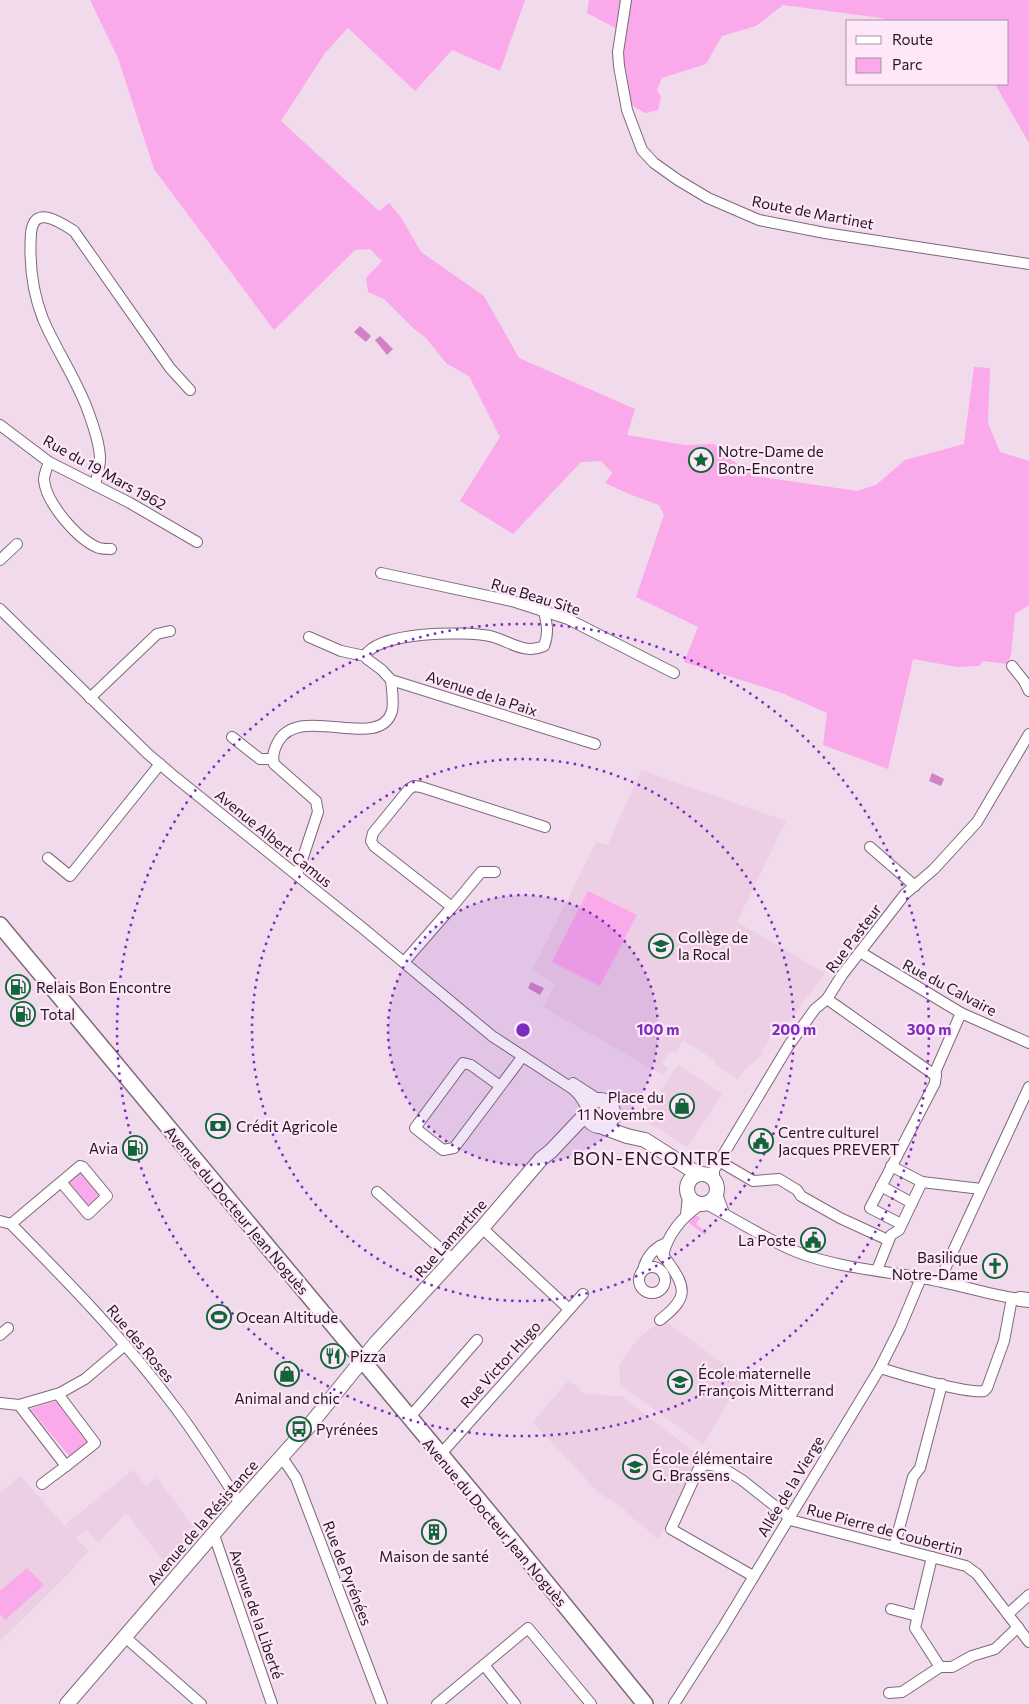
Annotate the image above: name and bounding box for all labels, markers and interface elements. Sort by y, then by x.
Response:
legend [846,20,1009,85]
text: Route [892,30,933,48]
text: Parc [892,55,922,73]
street label: Route de Martinet [751,191,875,233]
street label: Rue du 19 Mars 1962 [40,431,170,513]
place label: Notre-Dame de Bon-Encontre [718,442,824,477]
place icon: Notre-Dame de Bon-Encontre [688,447,714,473]
street label: Rue Beau Site [489,574,583,618]
street label: Avenue de la Paix [424,667,540,719]
street label: Avenue Albert Camus [212,785,336,891]
street label: Rue Pasteur [821,900,885,976]
place label: Collège de la Rocal [678,928,748,963]
school or university icon: Collège de la Rocal [648,933,674,959]
street label: Rue du Calvaire [900,955,1000,1019]
fuel station icon: Relais Bon Encontre [5,974,31,1000]
place label: Relais Bon Encontre [36,978,171,996]
fuel station icon: Total [10,1001,36,1027]
place label: Total [40,1005,75,1023]
text: 100 m [637,1020,679,1038]
text: 200 m [772,1020,816,1038]
text: 300 m [907,1020,951,1038]
centre of rings [514,1021,532,1039]
place label: Place du 11 Novembre [577,1088,664,1123]
shop icon: Place du 11 Novembre [669,1093,695,1119]
bank icon: Crédit Agricole [205,1113,231,1139]
place label: Crédit Agricole [236,1117,338,1135]
street label: Avenue du Docteur Jean Noguès [161,1122,313,1298]
place label: Centre culturel Jacques PREVERT [778,1123,900,1158]
public building icon: Centre culturel Jacques PREVERT [748,1128,774,1154]
fuel station icon: Avia [122,1135,148,1161]
place label: Avia [89,1139,118,1157]
district label: BON-ENCONTRE [573,1147,731,1169]
street label: Rue Lamartine [410,1195,490,1281]
public building icon: La Poste [800,1227,826,1253]
place label: La Poste [738,1231,796,1249]
place label: Basilique Notre-Dame [892,1248,978,1283]
church icon: Basilique Notre-Dame [982,1253,1008,1279]
street label: Rue des Roses [103,1301,179,1385]
sports icon: Ocean Altitude [206,1304,232,1330]
place label: Ocean Altitude [236,1308,338,1326]
street label: Rue Victor Hugo [456,1317,544,1411]
restaurant icon: Pizza [320,1343,346,1369]
place label: Pizza [350,1347,386,1365]
shop icon: Animal and chic [274,1361,300,1387]
place label: École maternelle François Mitterrand [698,1363,834,1399]
school or university icon: École maternelle François Mitterrand [667,1369,693,1395]
place label: Animal and chic [234,1389,340,1407]
bus stop icon: Pyrénées [286,1416,312,1442]
place label: Pyrénées [316,1420,378,1438]
street label: Allée de la Vierge [753,1432,827,1540]
street label: Avenue du Docteur Jean Noguès [419,1434,571,1610]
place label: École élémentaire G. Brassens [652,1448,773,1484]
school or university icon: École élémentaire G. Brassens [622,1454,648,1480]
street label: Avenue de la Résistance [143,1456,261,1588]
street label: Rue Pierre de Coubertin [805,1499,965,1559]
street label: Rue de Pyrénées [320,1518,376,1628]
building icon: Maison de santé [421,1519,447,1545]
street label: Avenue de la Liberté [226,1547,288,1681]
place label: Maison de santé [379,1547,489,1565]

